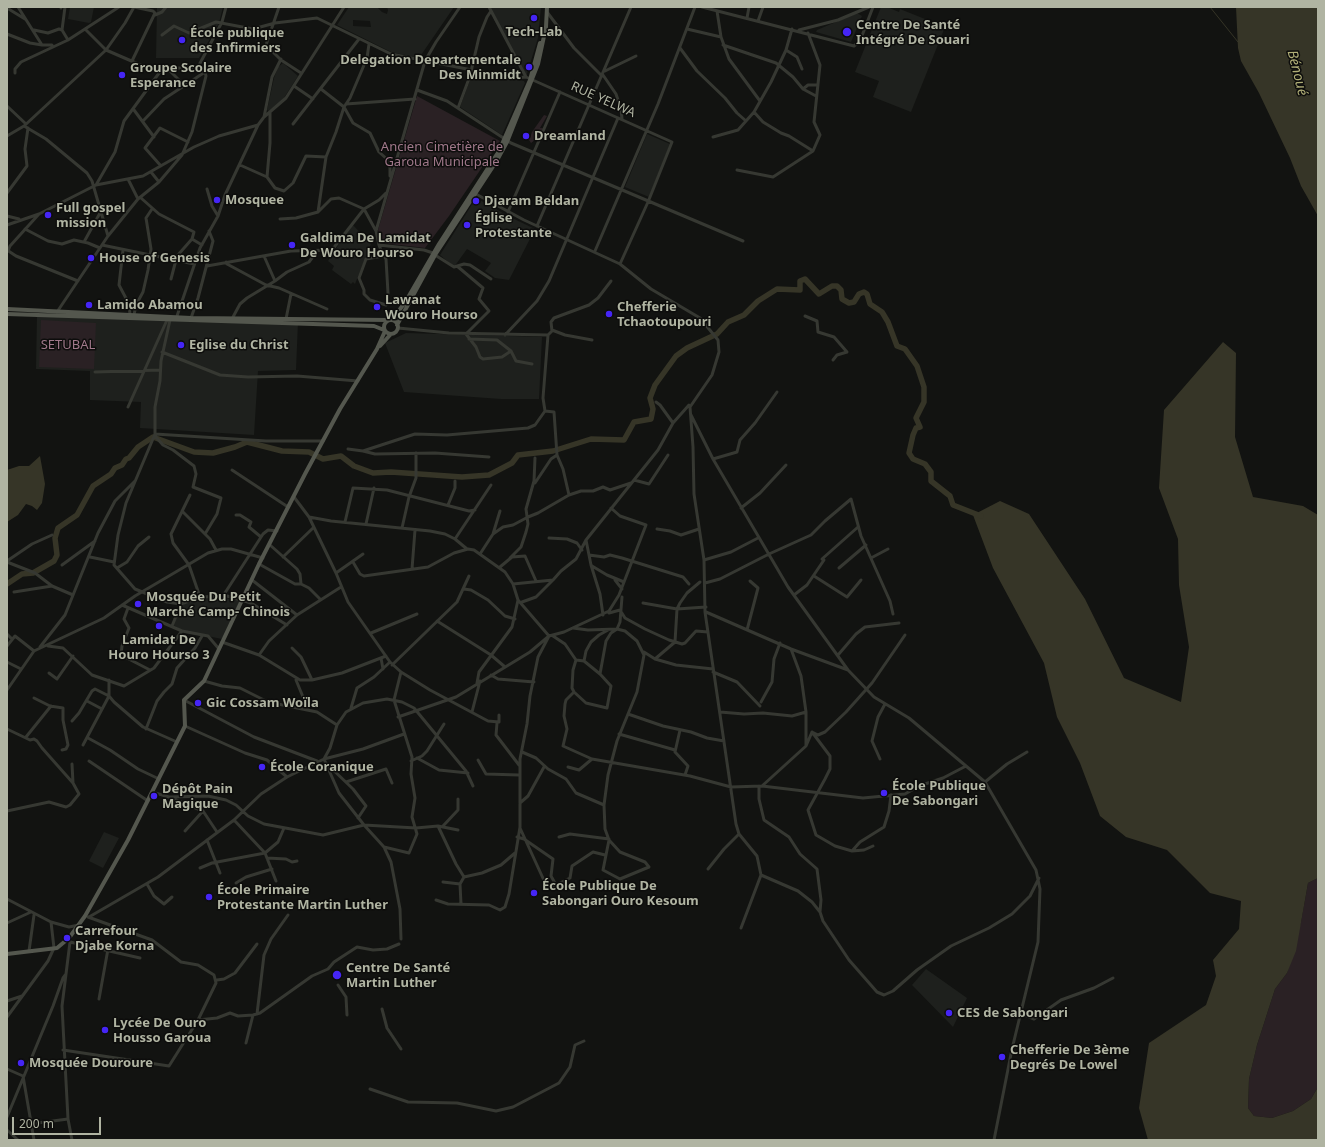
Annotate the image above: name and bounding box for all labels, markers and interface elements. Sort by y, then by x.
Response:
marker: Tech-Lab [529,13,539,23]
place label: Centre De Santé Intégré De Souari [856,17,970,48]
place label: Tech-Lab [506,24,562,40]
place label: École publique des Infirmiers [190,25,284,56]
marker: Centre De Santé Intégré De Souari [841,26,853,38]
marker: École publique des Infirmiers [177,35,187,45]
water label: Bénoué [1283,48,1311,98]
place label: Delegation Departementale Des Minmidt [340,52,521,83]
place label: Groupe Scolaire Esperance [130,60,232,91]
marker: Delegation Departementale Des Minmidt [524,62,534,72]
marker: Groupe Scolaire Esperance [117,70,127,80]
street label: RUE YELWA [568,79,638,121]
place label: Dreamland [534,128,606,144]
marker: Dreamland [521,131,531,141]
park label: Ancien Cimetière de Garoua Municipale [381,139,503,170]
place label: Mosquee [225,192,284,208]
place label: Djaram Beldan [484,193,579,209]
marker: Mosquee [212,195,222,205]
marker: Djaram Beldan [471,196,481,206]
place label: Full gospel mission [56,200,125,231]
marker: Full gospel mission [43,210,53,220]
place label: Église Protestante [475,210,552,241]
marker: Église Protestante [462,220,472,230]
place label: Galdima De Lamidat De Wouro Hourso [300,230,431,261]
marker: Galdima De Lamidat De Wouro Hourso [287,240,297,250]
place label: House of Genesis [99,250,210,266]
marker: House of Genesis [86,253,96,263]
place label: Lawanat Wouro Hourso [385,292,478,323]
place label: Lamido Abamou [97,297,203,313]
place label: Chefferie Tchaotoupouri [617,299,711,330]
marker: Lamido Abamou [84,300,94,310]
marker: Lawanat Wouro Hourso [372,302,382,312]
marker: Chefferie Tchaotoupouri [604,309,614,319]
park label: SETUBAL [41,337,95,353]
place label: Eglise du Christ [189,337,289,353]
marker: Eglise du Christ [176,340,186,350]
place label: Mosquée Du Petit Marché Camp- Chinois [146,589,290,620]
marker: Mosquée Du Petit Marché Camp- Chinois [133,599,143,609]
marker: Lamidat De Houro Hourso 3 [154,621,164,631]
place label: Lamidat De Houro Hourso 3 [108,632,210,663]
place label: Gic Cossam Woïla [206,695,319,711]
marker: Gic Cossam Woïla [193,698,203,708]
place label: École Coranique [270,759,374,775]
marker: École Coranique [257,762,267,772]
place label: École Publique De Sabongari [892,778,986,809]
place label: Dépôt Pain Magique [162,781,233,812]
marker: École Publique De Sabongari [879,788,889,798]
marker: Dépôt Pain Magique [149,791,159,801]
place label: École Publique De Sabongari Ouro Kesoum [542,878,699,909]
place label: École Primaire Protestante Martin Luther [217,882,388,913]
marker: École Publique De Sabongari Ouro Kesoum [529,888,539,898]
marker: École Primaire Protestante Martin Luther [204,892,214,902]
place label: Carrefour Djabe Korna [75,923,154,954]
marker: Carrefour Djabe Korna [62,933,72,943]
place label: Centre De Santé Martin Luther [346,960,450,991]
marker: Centre De Santé Martin Luther [331,969,343,981]
place label: CES de Sabongari [957,1005,1068,1021]
marker: CES de Sabongari [944,1008,954,1018]
place label: Lycée De Ouro Housso Garoua [113,1015,211,1046]
marker: Lycée De Ouro Housso Garoua [100,1025,110,1035]
place label: Chefferie De 3ème Degrés De Lowel [1010,1042,1129,1073]
marker: Chefferie De 3ème Degrés De Lowel [997,1052,1007,1062]
place label: Mosquée Douroure [29,1055,153,1071]
marker: Mosquée Douroure [16,1058,26,1068]
scale bar [14,1109,103,1135]
text: 200 m [19,1115,54,1132]

